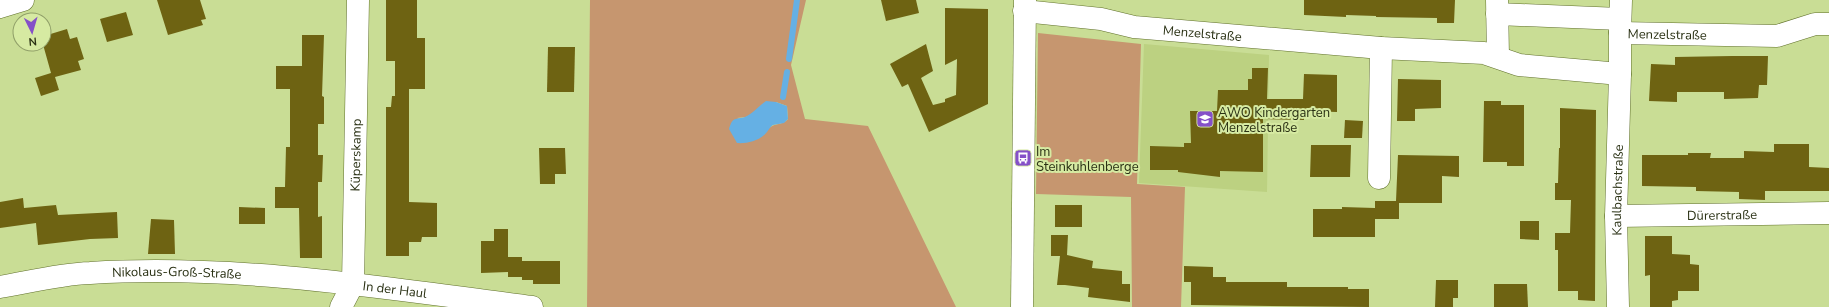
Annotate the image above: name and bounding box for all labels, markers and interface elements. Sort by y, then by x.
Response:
north arrow [12,12,52,52]
street label: Menzelstraße [1162,21,1243,46]
street label: Menzelstraße [1627,25,1707,45]
text: N [28,34,38,49]
place label: AWO Kindergarten Menzelstraße [1218,104,1330,137]
school or university icon: AWO Kindergarten Menzelstraße [1195,109,1215,129]
street label: Küperskamp [347,118,366,191]
place label: Im Steinkuhlenberge [1036,143,1139,176]
street label: Kaulbachstraße [1608,144,1628,236]
bus stop icon: Im Steinkuhlenberge [1013,148,1033,168]
street label: Dürerstraße [1687,206,1757,225]
street label: Nikolaus-Groß-Straße [112,263,242,284]
street label: In der Haul [362,277,428,303]

